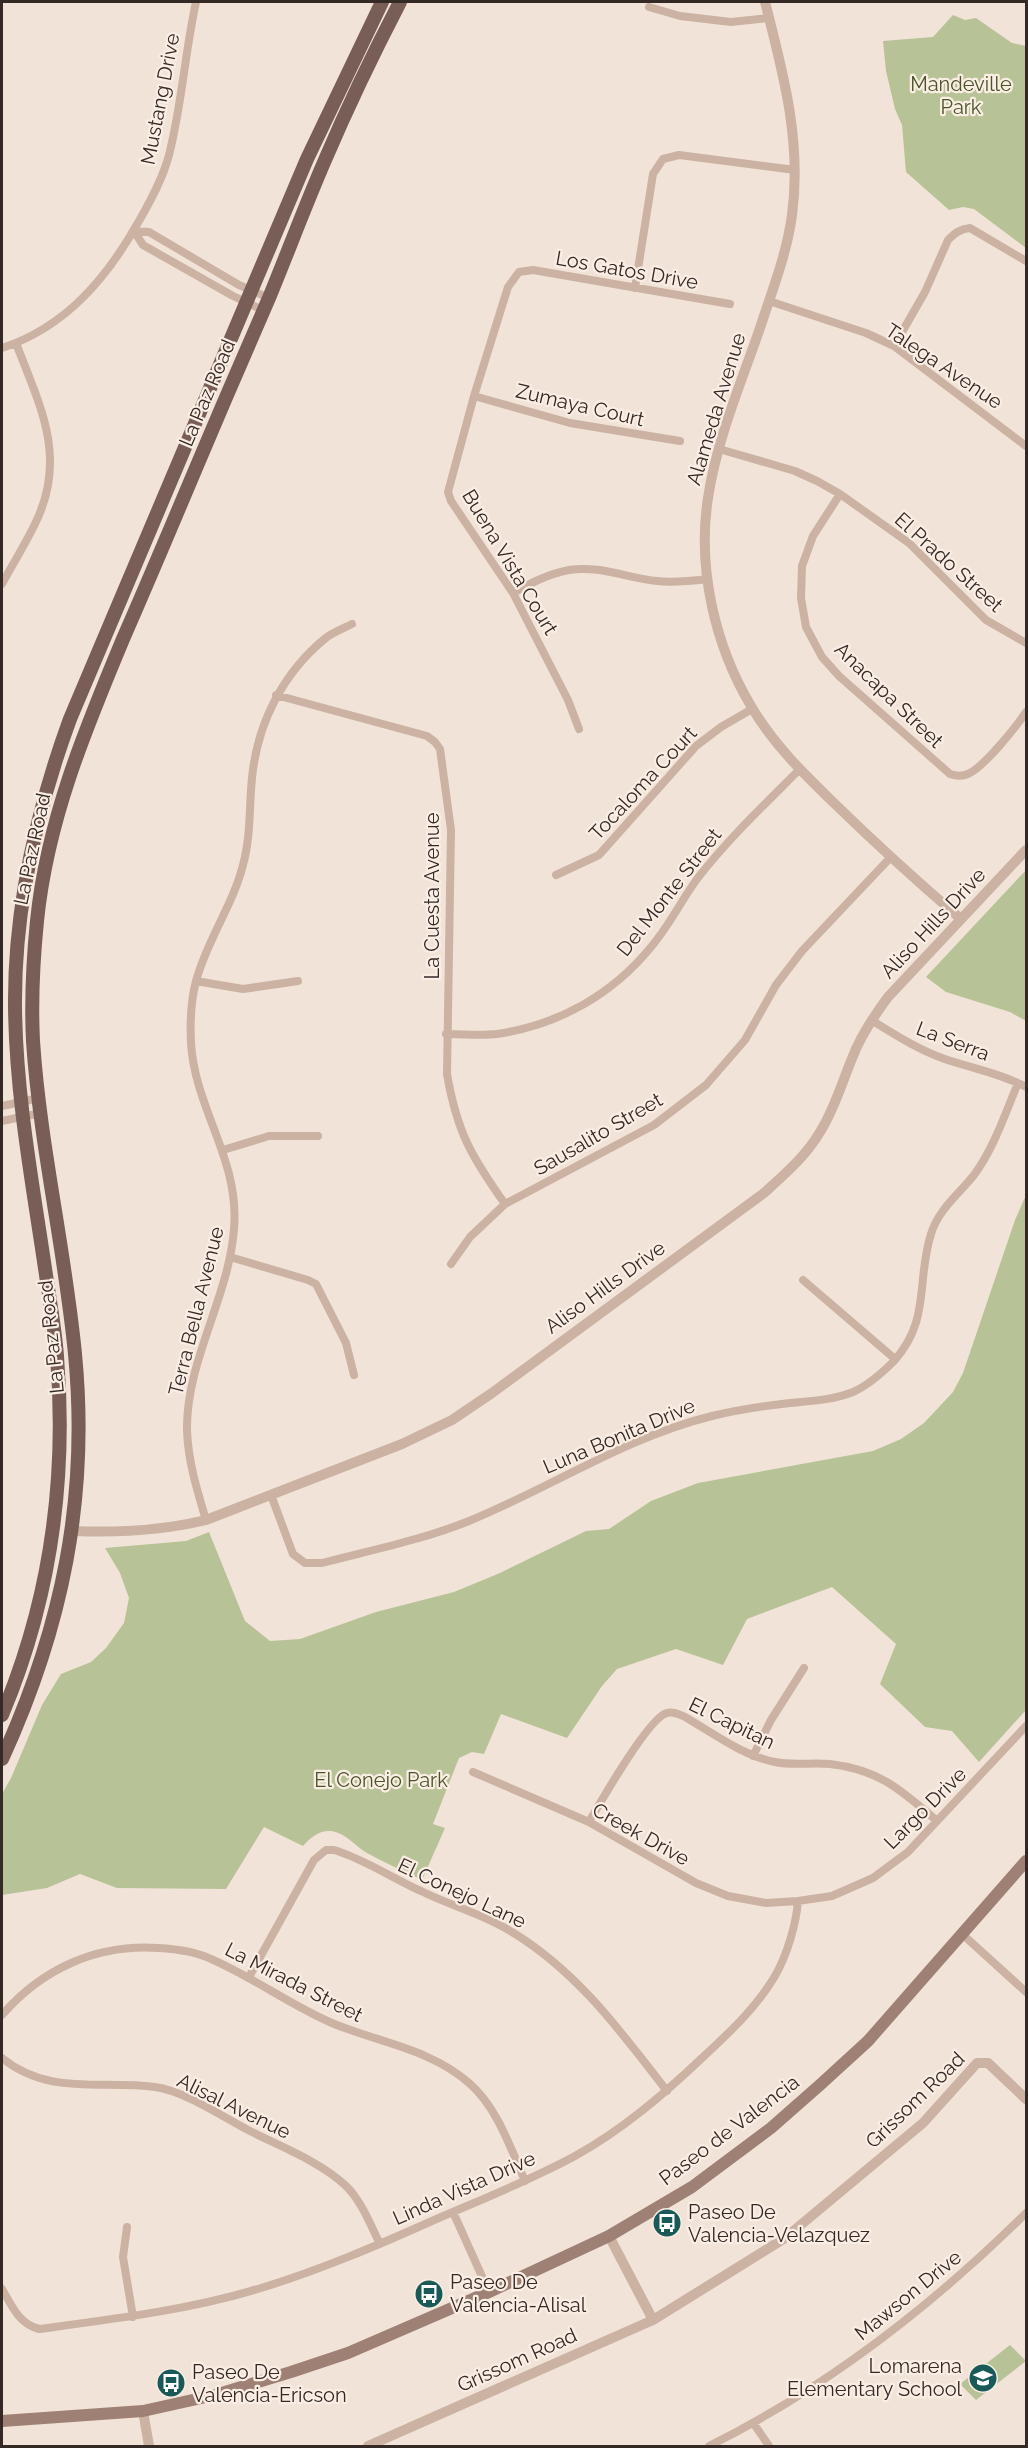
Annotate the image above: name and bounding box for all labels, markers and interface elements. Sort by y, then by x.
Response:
street label: Mustang Drive [135,31,185,167]
park label: Mandeville Park [910,72,1012,119]
street label: Los Gatos Drive [554,246,700,294]
street label: Talega Avenue [881,318,1007,414]
street label: Alameda Avenue [681,330,751,488]
street label: La Paz Road [174,336,240,450]
street label: Zumaya Court [514,379,647,431]
street label: Buena Vista Court [457,485,563,639]
street label: El Prado Street [890,507,1008,617]
street label: Anacapa Street [830,637,949,753]
street label: Tocaloma Court [584,721,702,845]
street label: La Paz Road [8,791,56,907]
street label: La Cuesta Avenue [420,812,444,979]
street label: Del Monte Street [612,823,727,961]
street label: Aliso Hills Drive [876,863,991,983]
street label: La Serra [913,1016,993,1066]
street label: Sausalito Street [530,1087,667,1180]
street label: Terra Bella Avenue [163,1224,229,1398]
street label: Aliso Hills Drive [540,1235,670,1339]
street label: La Paz Road [33,1279,69,1395]
street label: Luna Bonita Drive [539,1393,699,1479]
street label: El Capitan [685,1692,779,1754]
street label: Largo Drive [879,1762,971,1854]
park label: El Conejo Park [314,1768,448,1792]
street label: Creek Drive [588,1797,694,1871]
street label: El Conejo Lane [394,1853,530,1933]
street label: La Mirada Street [221,1937,367,2027]
street label: Grissom Road [860,2047,970,2153]
street label: Alisal Avenue [173,2068,295,2144]
street label: Paseo de Valencia [654,2070,804,2190]
street label: Linda Vista Drive [389,2146,539,2230]
place label: Paseo De Valencia-Velazquez [688,2200,870,2247]
bus stop icon: Paseo De Valencia-Velazquez [651,2207,683,2239]
street label: Mawson Drive [850,2245,966,2345]
place label: Paseo De Valencia-Alisal [450,2270,587,2317]
bus stop icon: Paseo De Valencia-Alisal [413,2278,445,2310]
street label: Grissom Road [453,2323,581,2397]
place label: Lomarena Elementary School [787,2354,963,2401]
place label: Paseo De Valencia-Ericson [192,2360,347,2407]
school or university icon: Lomarena Elementary School [967,2362,999,2394]
bus stop icon: Paseo De Valencia-Ericson [155,2367,187,2399]

